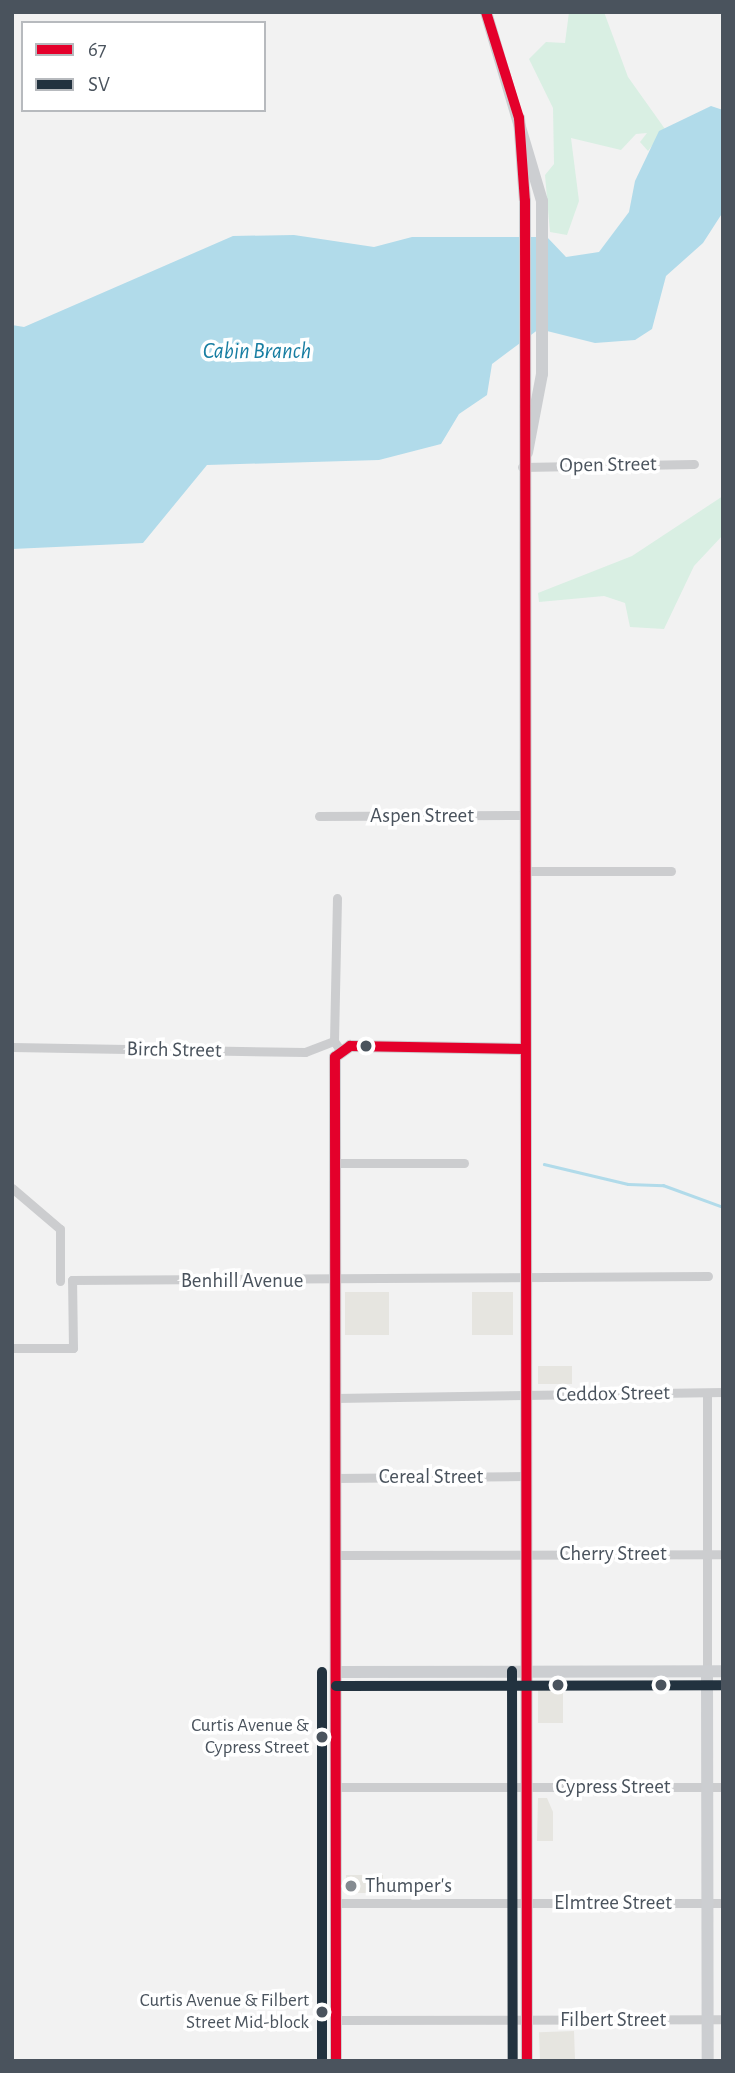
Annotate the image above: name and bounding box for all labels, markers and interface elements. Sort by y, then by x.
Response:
legend [21,21,266,112]
text: 67 [88,39,107,60]
text: SV [88,74,110,95]
water label: Cabin Branch [203,338,311,366]
street label: Open Street [559,452,657,478]
street label: Aspen Street [370,803,474,829]
street label: Birch Street [126,1037,222,1063]
unlabelled marker [359,1039,373,1053]
street label: Benhill Avenue [181,1268,303,1294]
street label: Ceddox Street [556,1380,670,1408]
street label: Cereal Street [379,1464,483,1490]
street label: Cherry Street [559,1541,667,1567]
unlabelled marker [551,1678,565,1692]
unlabelled marker [654,1678,668,1692]
place label: Curtis Avenue & Cypress Street [191,1715,309,1759]
marker: Curtis Avenue & Cypress Street [315,1730,329,1744]
street label: Cypress Street [555,1774,671,1800]
place label: Thumper's [365,1873,452,1899]
marker: Thumper's [343,1878,359,1894]
street label: Elmtree Street [554,1890,672,1916]
place label: Curtis Avenue & Filbert Street Mid-block [140,1990,309,2034]
marker: Curtis Avenue & Filbert Street Mid-block [315,2005,329,2019]
street label: Filbert Street [560,2007,666,2033]

